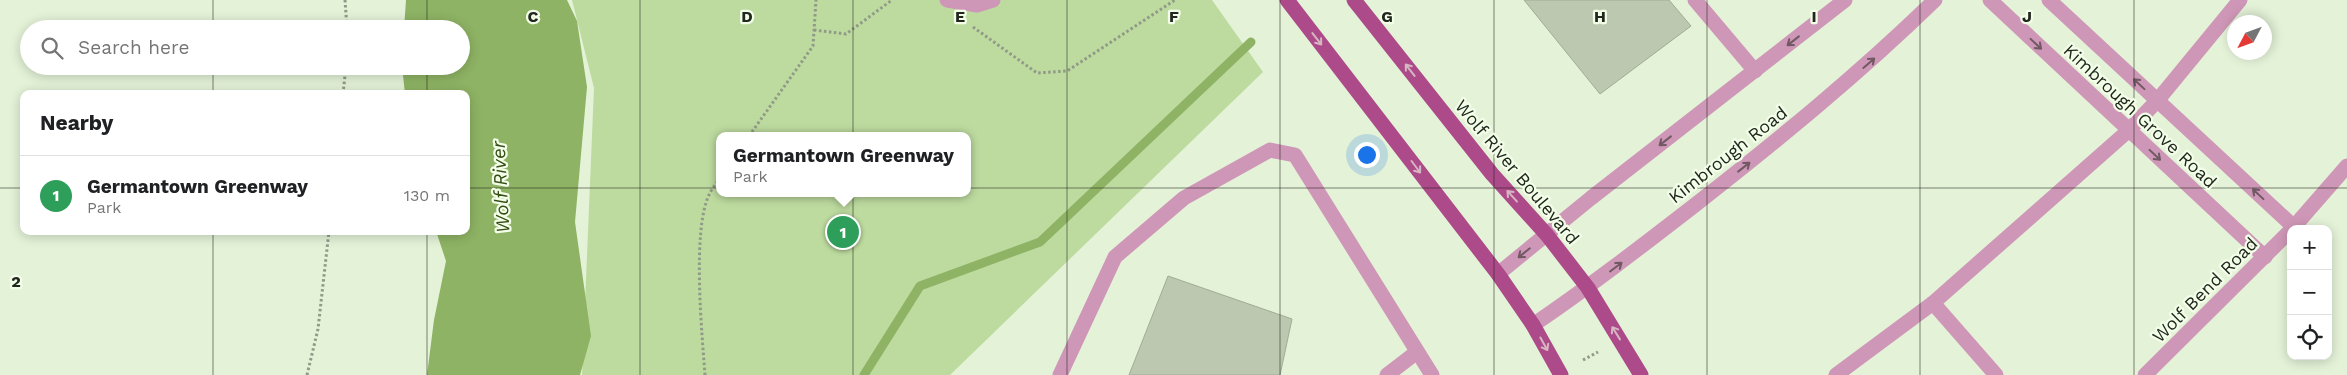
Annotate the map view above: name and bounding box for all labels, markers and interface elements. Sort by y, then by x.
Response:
text: C [528,7,539,26]
text: D [741,7,753,26]
text: E [955,7,965,26]
text: F [1169,7,1179,26]
text: G [1381,7,1393,26]
text: H [1594,7,1606,26]
text: I [1811,7,1817,26]
text: J [2022,7,2032,26]
north arrow [2227,15,2272,60]
search box [20,20,470,75]
one-way arrow [1311,32,1322,45]
icon: search [38,34,66,62]
one-way arrow [1787,35,1800,46]
text: Search here [78,36,189,59]
one-way arrow [2029,38,2042,50]
street label: Kimbrough Grove Road [2059,39,2221,192]
one-way arrow [1862,57,1875,69]
one-way arrow [1404,64,1415,77]
one-way arrow [2132,78,2145,90]
street label: Wolf River Boulevard [1451,95,1584,248]
street label: Kimbrough Road [1664,102,1791,207]
text: Nearby [40,110,113,135]
popup [716,132,971,197]
one-way arrow [1659,135,1672,146]
water label: Wolf River [487,140,514,234]
your location [1354,142,1380,168]
text: Germantown Greenway [733,144,954,167]
one-way arrow [2148,149,2161,161]
one-way arrow [1411,160,1421,174]
one-way arrow [1737,161,1750,172]
text: Park [733,167,767,186]
text: Germantown Greenway [87,175,308,198]
text: 1 [53,186,59,205]
text: 130 m [404,186,450,205]
one-way arrow [2251,188,2264,200]
one-way arrow [1506,190,1518,203]
text: Park [87,198,121,217]
pin: 1 [827,213,859,251]
map controls [2287,225,2332,360]
button: + [2287,225,2332,270]
street label: Wolf Bend Road [2148,233,2262,347]
one-way arrow [1518,247,1531,258]
one-way arrow [1609,261,1622,272]
button: − [2287,270,2332,315]
text: 2 [11,272,21,291]
button: locate [2287,315,2332,360]
one-way arrow [1611,327,1621,341]
one-way arrow [1539,336,1549,351]

